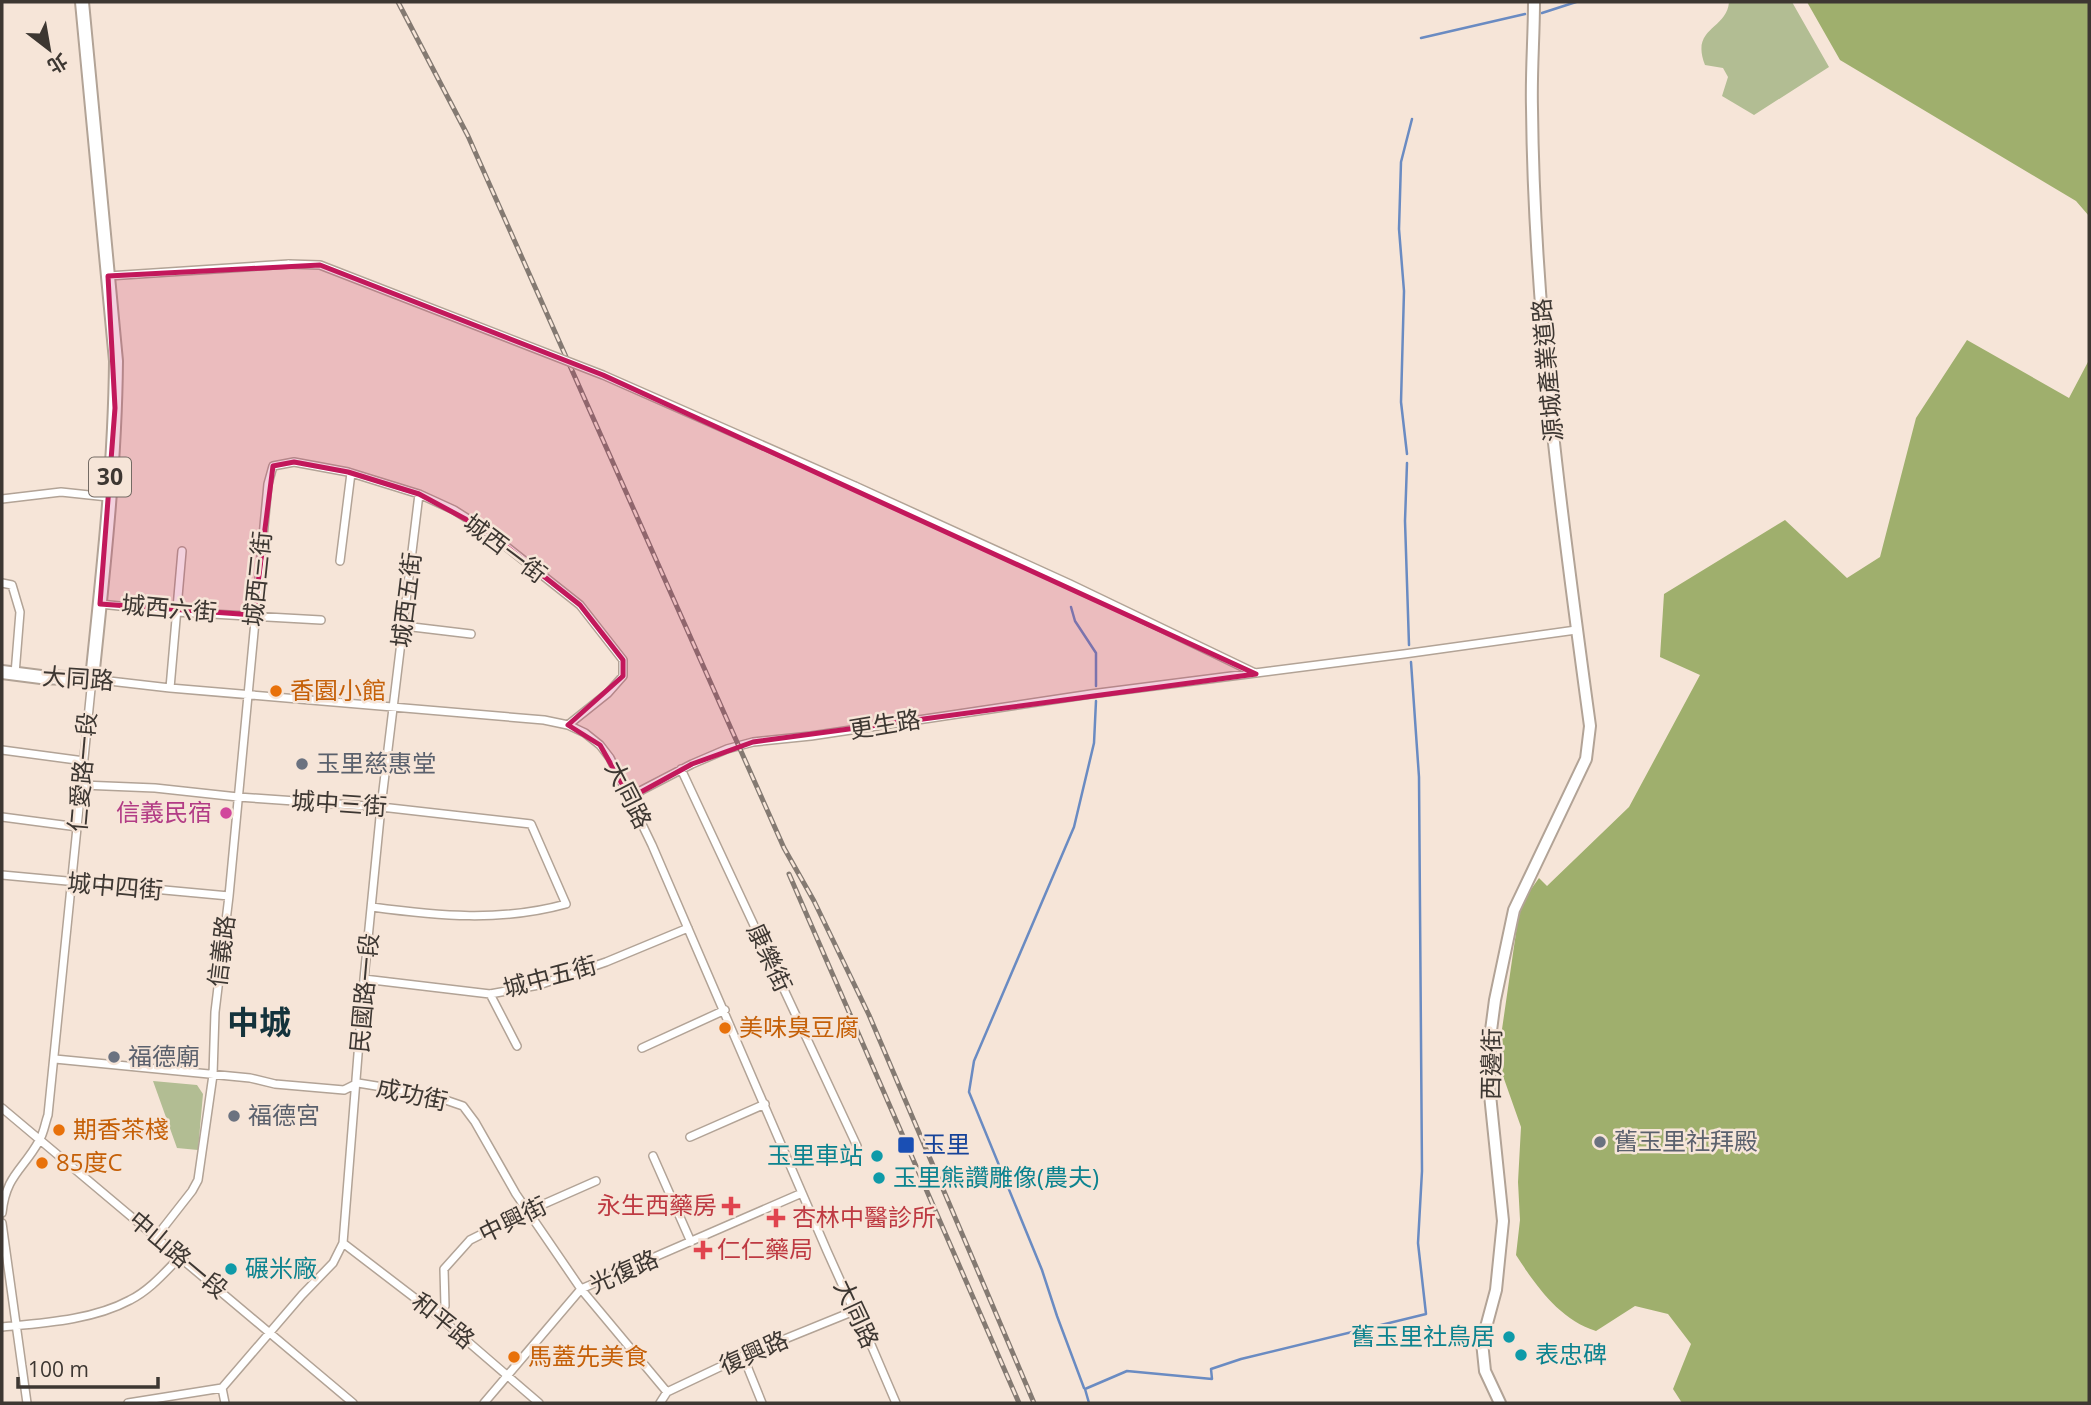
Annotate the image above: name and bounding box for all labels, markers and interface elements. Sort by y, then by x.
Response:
north arrow [14,14,84,84]
text: 北 [43,48,73,80]
street label: 源城產業道路 [1524,297,1569,443]
road number: 30 [89,457,131,496]
street label: 城西一街 [458,506,554,590]
street label: 城西三街 [235,529,278,628]
street label: 城西五街 [383,550,428,649]
street label: 城西六街 [120,587,218,628]
street label: 大同路 [41,659,115,696]
place label: 香園小館 [290,673,386,706]
marker: 香園小館 [268,683,284,699]
street label: 更生路 [847,702,923,745]
street label: 仁愛路一段 [60,711,103,833]
place label: 玉里慈惠堂 [316,746,436,779]
street label: 大同路 [598,755,660,834]
marker: 玉里慈惠堂 [294,756,310,772]
street label: 城中三街 [290,783,388,822]
place label: 信義民宿 [116,795,212,828]
marker: 信義民宿 [218,805,234,821]
street label: 城中四街 [66,865,164,906]
street label: 信義路 [200,913,241,989]
street label: 康樂街 [740,918,801,997]
street label: 民國路一段 [342,932,385,1054]
street label: 城中五街 [499,947,600,1004]
district label: 中城 [227,1000,291,1043]
place label: 美味臭豆腐 [739,1010,859,1043]
marker: 美味臭豆腐 [717,1020,733,1036]
street label: 西邊街 [1473,1028,1508,1100]
place label: 福德廟 [128,1039,200,1072]
marker: 福德廟 [106,1049,122,1065]
street label: 成功街 [374,1070,451,1117]
place label: 福德宮 [248,1098,320,1131]
marker: 福德宮 [226,1108,242,1124]
place label: 期香茶棧 [73,1112,169,1145]
marker: 期香茶棧 [51,1122,67,1138]
place label: 舊玉里社拜殿 [1614,1124,1758,1157]
place label: 玉里 [922,1127,970,1160]
marker: 舊玉里社拜殿 [1592,1134,1608,1150]
marker: 玉里 [896,1135,916,1155]
place label: 玉里車站 [767,1138,863,1171]
place label: 85度C [56,1145,123,1178]
marker: 玉里車站 [869,1148,885,1164]
marker: 85度C [34,1155,50,1171]
place label: 玉里熊讚雕像(農夫) [893,1160,1099,1193]
marker: 玉里熊讚雕像(農夫) [871,1170,887,1186]
street label: 中興街 [473,1188,552,1249]
place label: 永生西藥房 [597,1188,717,1221]
marker: 永生西藥房 [723,1198,739,1214]
place label: 杏林中醫診所 [792,1200,936,1233]
street label: 中山路一段 [122,1203,236,1305]
marker: 杏林中醫診所 [766,1208,786,1228]
place label: 仁仁藥局 [717,1232,813,1265]
street label: 光復路 [584,1241,663,1300]
marker: 仁仁藥局 [695,1242,711,1258]
place label: 碾米廠 [245,1251,317,1284]
marker: 碾米廠 [223,1261,239,1277]
street label: 大同路 [827,1274,888,1353]
street label: 和平路 [406,1284,482,1355]
place label: 舊玉里社鳥居 [1351,1319,1495,1352]
street label: 復興路 [714,1322,793,1381]
marker: 舊玉里社鳥居 [1501,1329,1517,1345]
place label: 表忠碑 [1535,1337,1607,1370]
place label: 馬蓋先美食 [528,1339,648,1372]
scale bar [18,1346,158,1390]
marker: 表忠碑 [1513,1347,1529,1363]
marker: 馬蓋先美食 [506,1349,522,1365]
text: 100 m [28,1355,89,1383]

